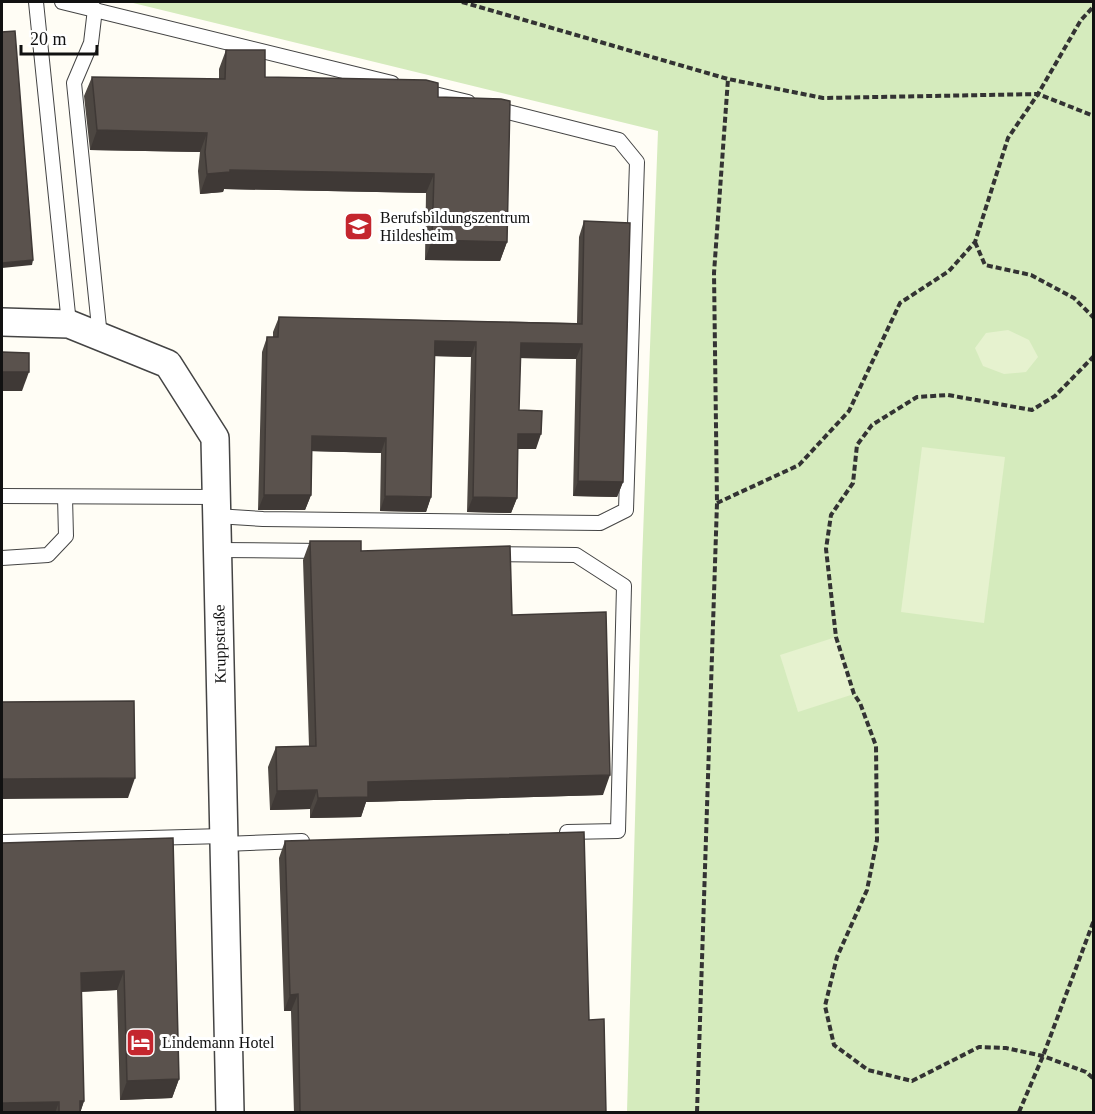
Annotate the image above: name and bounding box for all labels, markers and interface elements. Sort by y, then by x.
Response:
scale bar [21,18,98,56]
text: 20 m [30,29,67,49]
place label: Berufsbildungszentrum Hildesheim [380,209,531,244]
school or university icon: Berufsbildungszentrum Hildesheim [343,210,375,242]
street label: Kruppstraße [210,604,230,684]
hotel icon: Lindemann Hotel [125,1026,157,1058]
place label: Lindemann Hotel [162,1034,275,1051]

